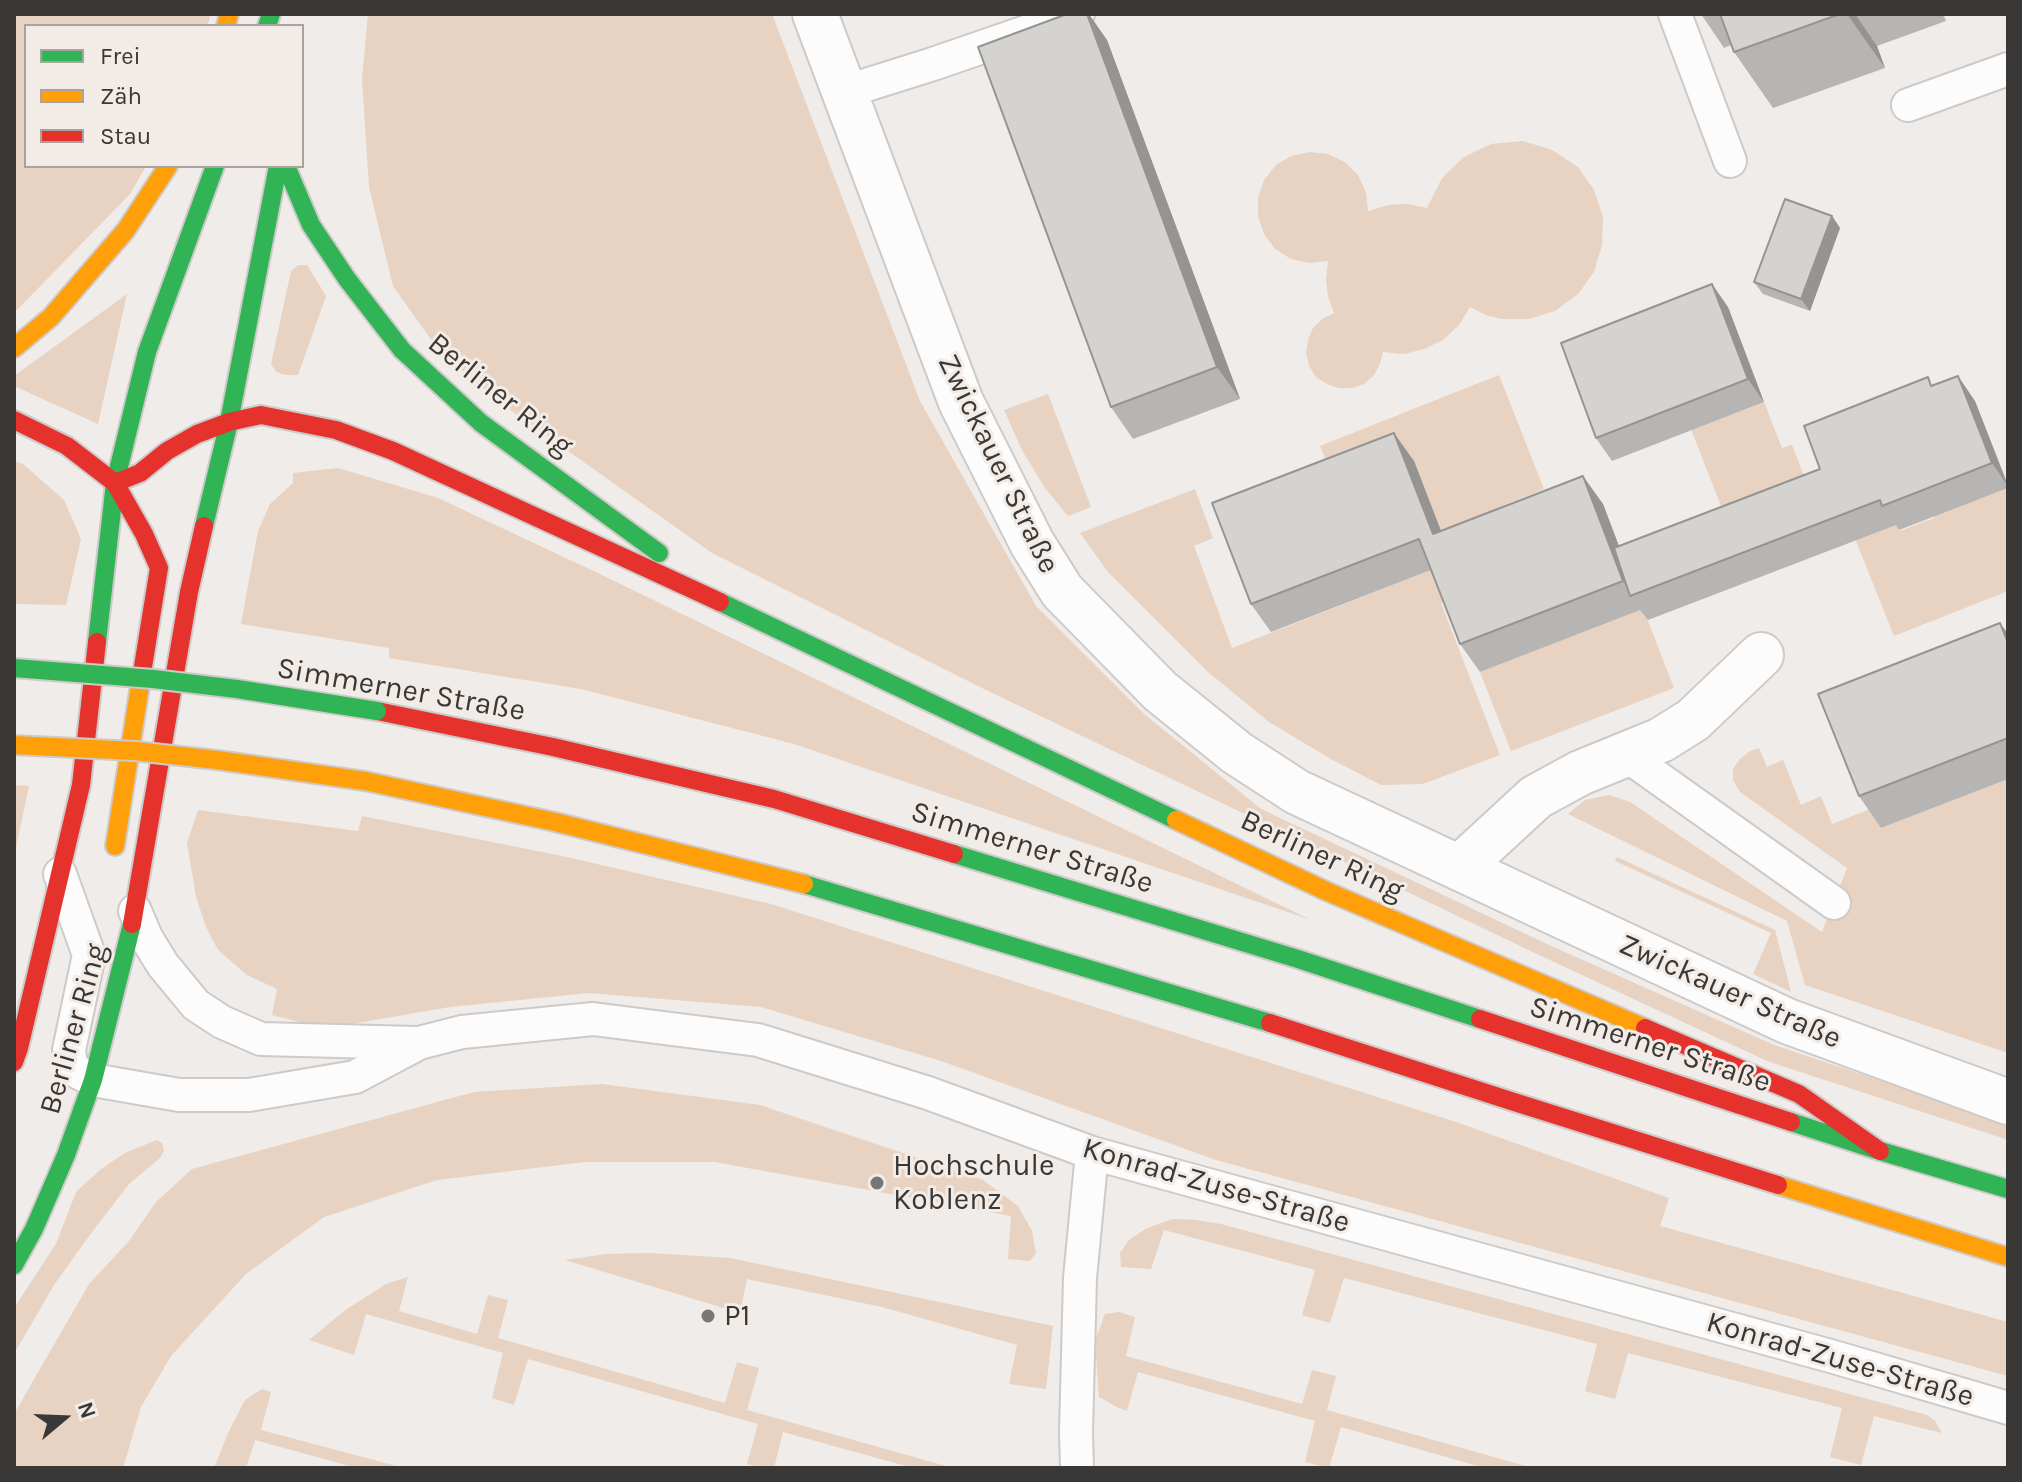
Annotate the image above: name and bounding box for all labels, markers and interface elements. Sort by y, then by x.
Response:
legend [24,24,304,168]
text: Frei [100,42,141,70]
text: Zäh [100,82,142,110]
text: Stau [100,122,151,150]
street label: Berliner Ring [420,326,580,464]
street label: Zwickauer Straße [929,349,1067,579]
street label: Simmerner Straße [274,650,528,730]
street label: Simmerner Straße [906,794,1158,902]
street label: Berliner Ring [1235,802,1409,910]
street label: Zwickauer Straße [1613,927,1847,1057]
street label: Berliner Ring [32,939,116,1119]
street label: Simmerner Straße [1525,989,1775,1101]
street label: Konrad-Zuse-Straße [1078,1131,1354,1241]
place label: Hochschule Koblenz [893,1148,1054,1218]
marker: Hochschule Koblenz [868,1174,886,1192]
place label: P1 [724,1298,751,1334]
street label: Konrad-Zuse-Straße [1702,1305,1978,1415]
marker: P1 [699,1307,717,1325]
north arrow [24,1378,104,1458]
text: N [72,1398,102,1422]

